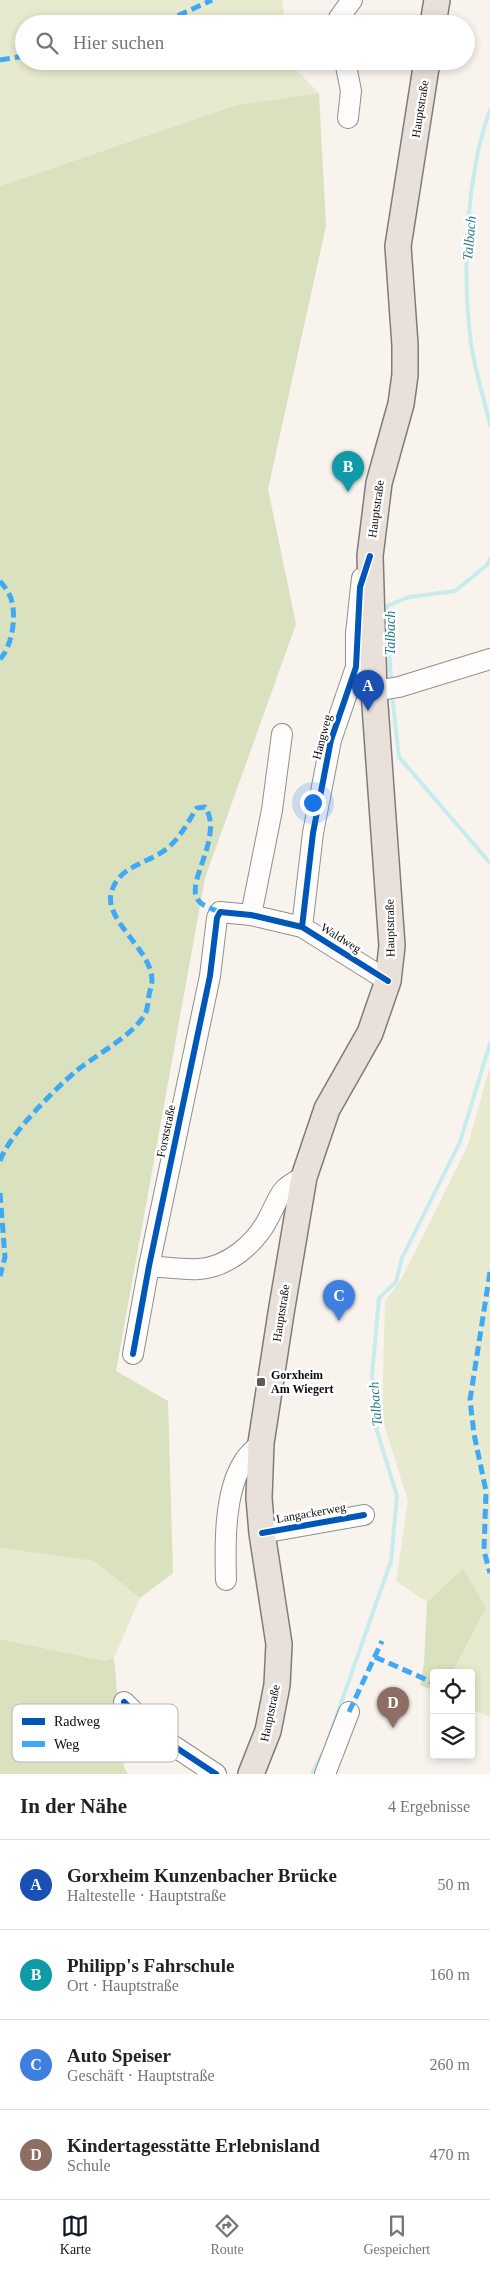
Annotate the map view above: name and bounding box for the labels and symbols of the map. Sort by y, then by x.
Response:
street label: Hauptstraße [409,79,431,139]
water label: Talbach [460,215,479,261]
pin: B [332,451,364,492]
street label: Hauptstraße [365,479,387,539]
water label: Talbach [383,611,398,655]
pin: A [352,670,384,711]
street label: Hangweg [309,713,335,761]
your location [300,790,326,816]
street label: Hauptstraße [382,899,398,957]
street label: Waldweg [318,920,364,956]
street label: Forststraße [154,1103,178,1159]
pin: C [323,1280,355,1321]
street label: Hauptstraße [270,1283,292,1343]
place label: Gorxheim Am Wiegert [271,1368,334,1396]
marker: Gorxheim Am Wiegert [255,1376,267,1388]
water label: Talbach [366,1381,385,1427]
street label: Langackerweg [275,1500,347,1526]
street label: Hauptstraße [257,1683,283,1743]
pin: D [377,1687,409,1728]
legend [12,1704,178,1762]
text: Radweg [54,1714,100,1729]
text: Weg [54,1737,79,1752]

